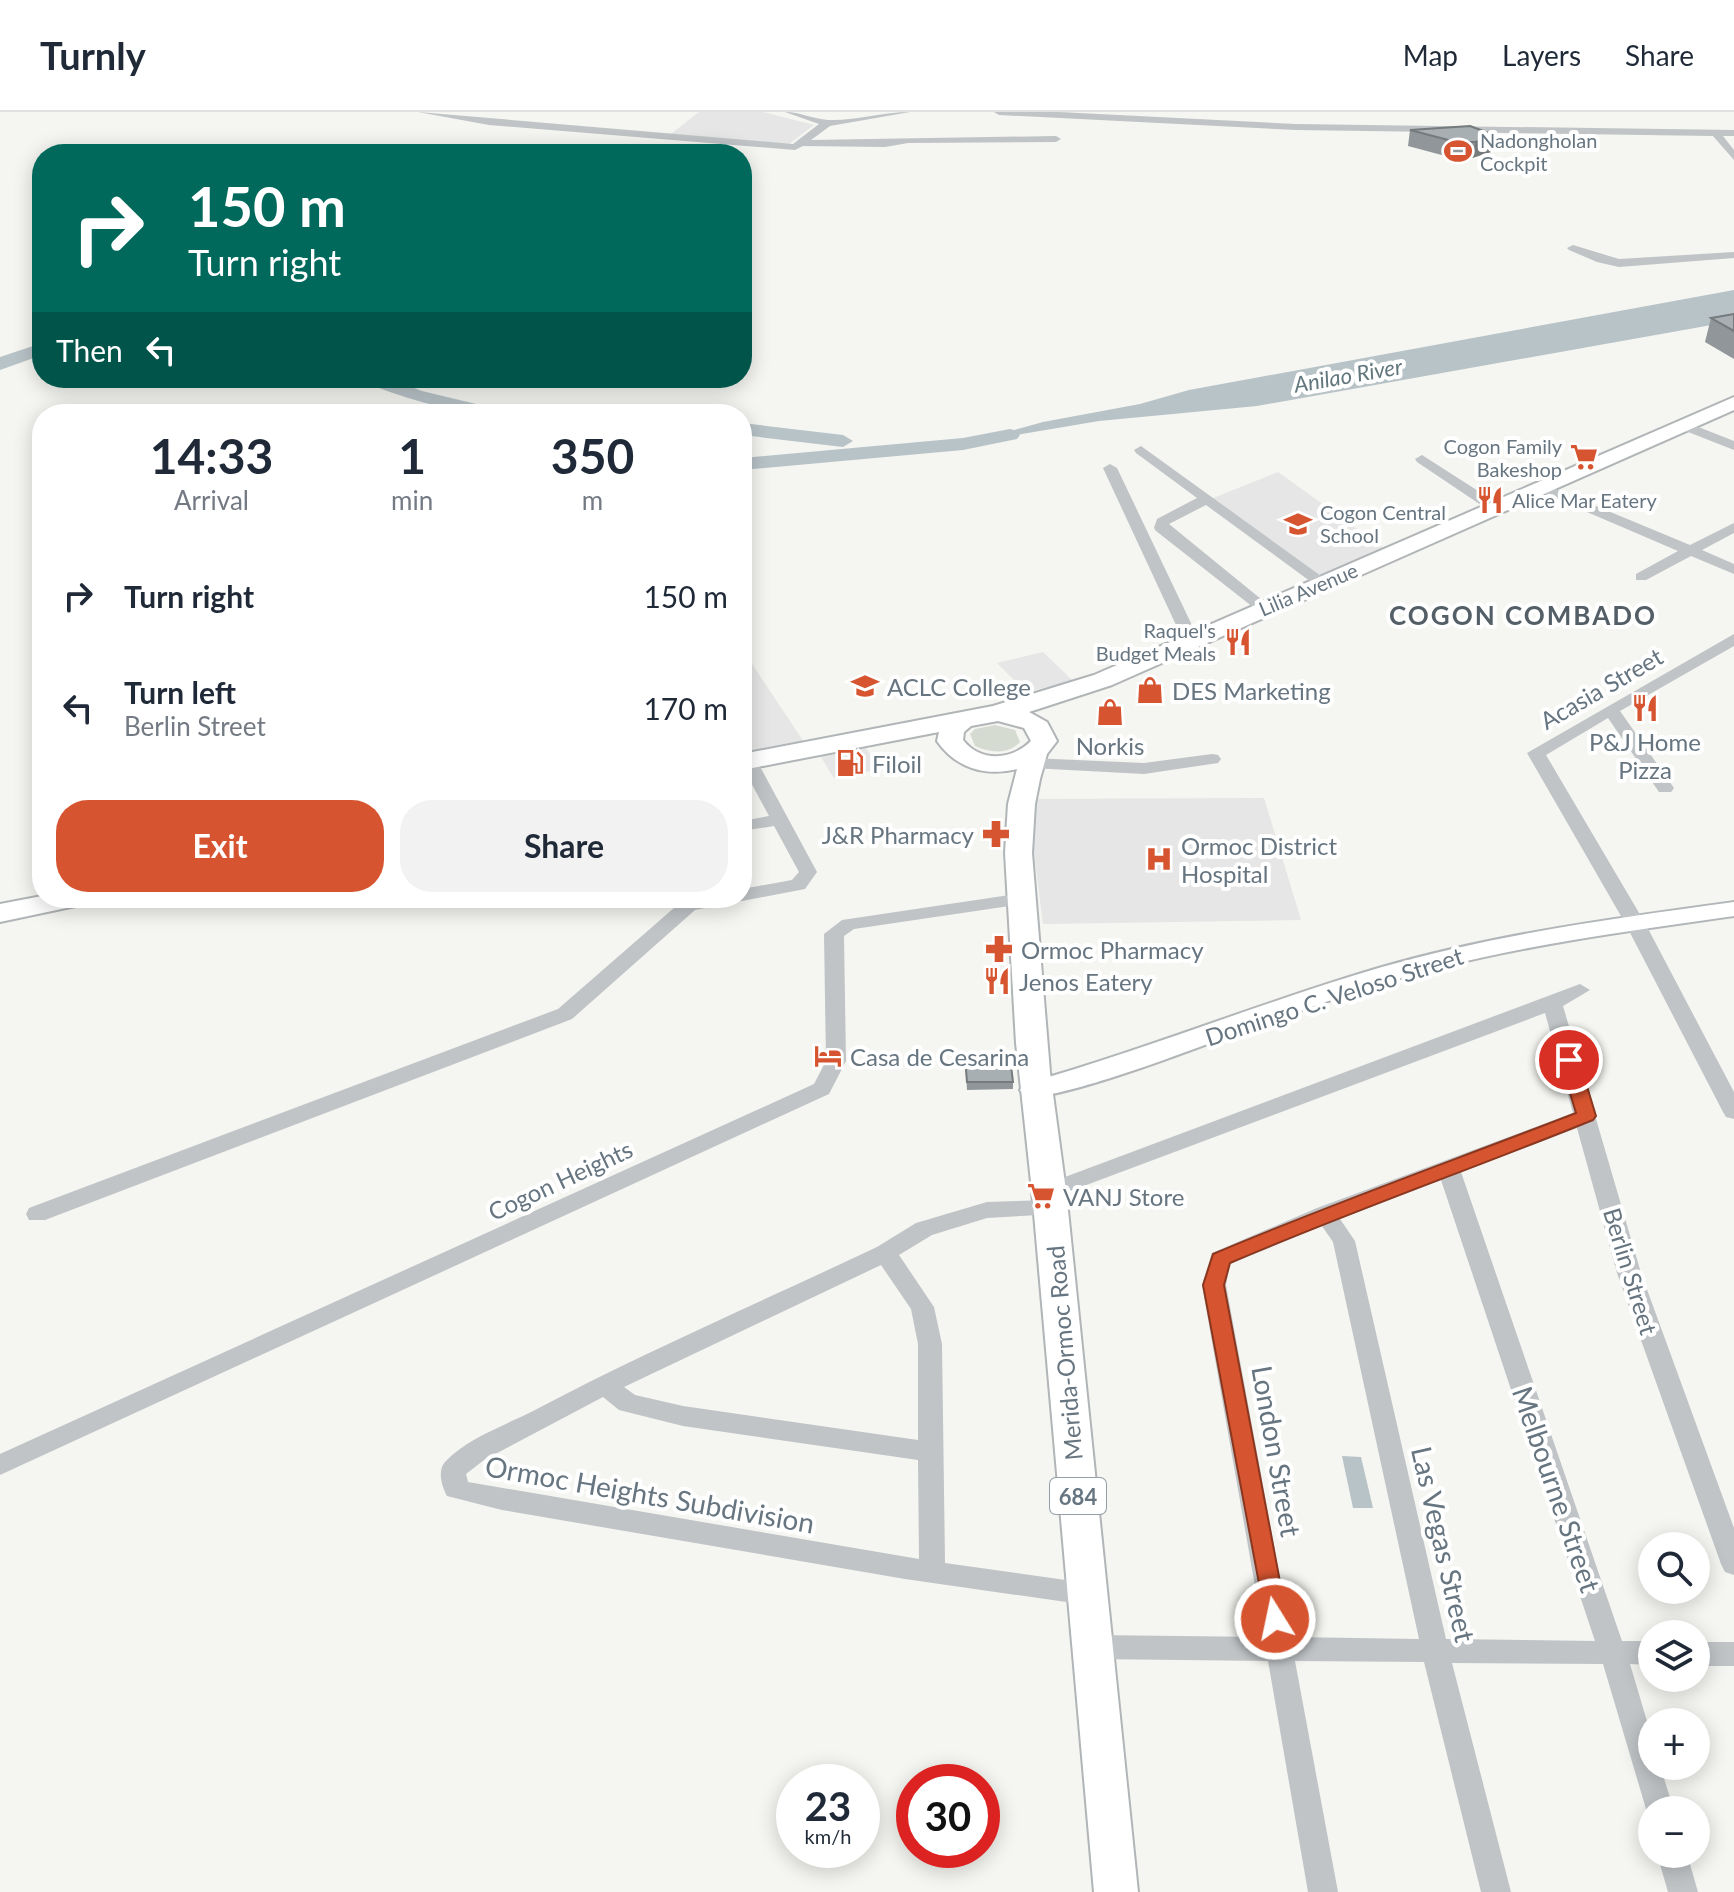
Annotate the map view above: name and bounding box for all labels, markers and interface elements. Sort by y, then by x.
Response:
text: Turnly [40,32,146,78]
text: Map [1403,38,1458,72]
text: Layers [1502,38,1581,72]
text: Share [1625,38,1694,72]
place label: Nadongholan Cockpit [1480,128,1597,175]
sports icon: Nadongholan Cockpit [1443,136,1473,166]
text: 150 m [188,172,346,239]
icon: right [56,176,160,280]
text: Turn right [188,240,341,284]
icon: left [139,328,183,372]
text: Then [56,332,123,368]
water label: Anilao River [1291,352,1405,398]
text: 14:33 [150,427,273,484]
text: 1 [398,427,426,484]
text: 350 [551,427,634,484]
place label: Cogon Family Bakeshop [1444,434,1563,481]
supermarket icon: Cogon Family Bakeshop [1569,442,1599,472]
text: Arrival [174,484,249,516]
text: min [391,484,433,516]
text: m [582,484,603,516]
restaurant icon: Alice Mar Eatery [1475,485,1505,515]
place label: Alice Mar Eatery [1512,488,1657,512]
place label: Cogon Central School [1320,500,1446,547]
school or university icon: Cogon Central School [1283,509,1313,539]
street label: Lilia Avenue [1255,557,1361,621]
icon: right [56,574,100,618]
text: Turn right [124,578,254,614]
text: 150 m [643,578,728,614]
district label: COGON COMBADO [1389,599,1657,631]
place label: Raquel's Budget Meals [1096,618,1216,665]
restaurant icon: Raquel's Budget Meals [1223,627,1253,657]
street label: Acasia Street [1535,641,1668,735]
school or university icon: ACLC College [850,671,880,701]
place label: ACLC College [887,672,1031,701]
text: Turn left [124,674,236,710]
shop icon: DES Marketing [1135,675,1165,705]
place label: DES Marketing [1172,676,1331,705]
icon: left [56,686,100,730]
text: 170 m [643,690,728,726]
restaurant icon: P&J Home Pizza [1630,693,1660,723]
shop icon: Norkis [1095,697,1125,727]
text: Berlin Street [124,710,266,742]
place label: P&J Home Pizza [1589,727,1701,784]
place label: Norkis [1076,731,1144,760]
fuel station icon: Filoil [835,748,865,778]
place label: Filoil [872,749,922,778]
button: Exit [56,800,384,892]
button: Share [400,800,728,892]
pharmacy icon: J&R Pharmacy [981,819,1011,849]
place label: J&R Pharmacy [822,820,975,849]
place label: Ormoc District Hospital [1181,831,1337,888]
hospital icon: Ormoc District Hospital [1144,844,1174,874]
pharmacy icon: Ormoc Pharmacy [984,934,1014,964]
place label: Ormoc Pharmacy [1021,935,1204,964]
street label: Domingo C. Veloso Street [1201,940,1467,1051]
restaurant icon: Jenos Eatery [982,966,1012,996]
place label: Jenos Eatery [1019,967,1153,996]
pin [1535,1026,1603,1094]
icon: arrive [1547,1038,1591,1082]
hotel icon: Casa de Cesarina [813,1041,843,1071]
place label: Casa de Cesarina [850,1042,1029,1071]
street label: Cogon Heights [483,1134,637,1226]
supermarket icon: VANJ Store [1026,1181,1056,1211]
place label: VANJ Store [1063,1182,1184,1211]
street label: Berlin Street [1598,1204,1664,1338]
street label: Merida-Ormoc Road [1040,1245,1088,1461]
street label: London Street [1245,1363,1309,1539]
street label: Melbourne Street [1506,1382,1608,1596]
street label: Las Vegas Street [1405,1443,1483,1645]
street label: Ormoc Heights Subdivision [483,1448,817,1540]
road number: 684 [1050,1478,1106,1514]
map controls [1638,1532,1710,1868]
button: search [1638,1532,1710,1604]
position arrow [1233,1577,1317,1661]
button: layers [1638,1620,1710,1692]
button: + [1638,1708,1710,1780]
speed limit sign: 30 [896,1764,1000,1868]
text: 23 [805,1782,851,1830]
button: − [1638,1796,1710,1868]
text: km/h [805,1824,851,1848]

